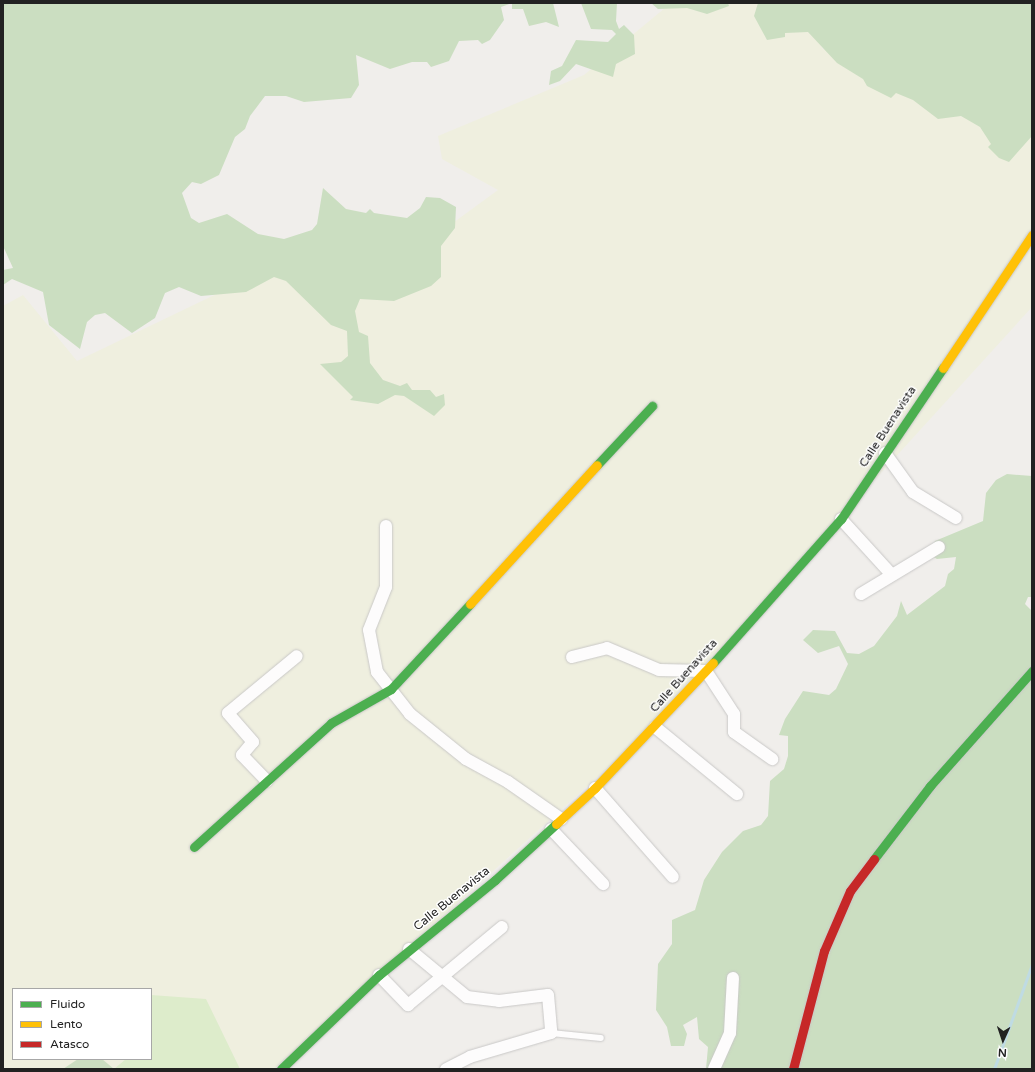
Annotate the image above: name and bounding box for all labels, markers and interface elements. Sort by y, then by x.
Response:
street label: Calle Buenavista [856,384,920,470]
street label: Calle Buenavista [647,636,721,716]
street label: Calle Buenavista [411,864,493,934]
legend [12,988,152,1060]
text: Fluido [50,997,85,1011]
text: Lento [50,1017,83,1031]
north arrow [983,1020,1023,1060]
text: Atasco [50,1037,89,1051]
text: N [998,1046,1007,1059]

